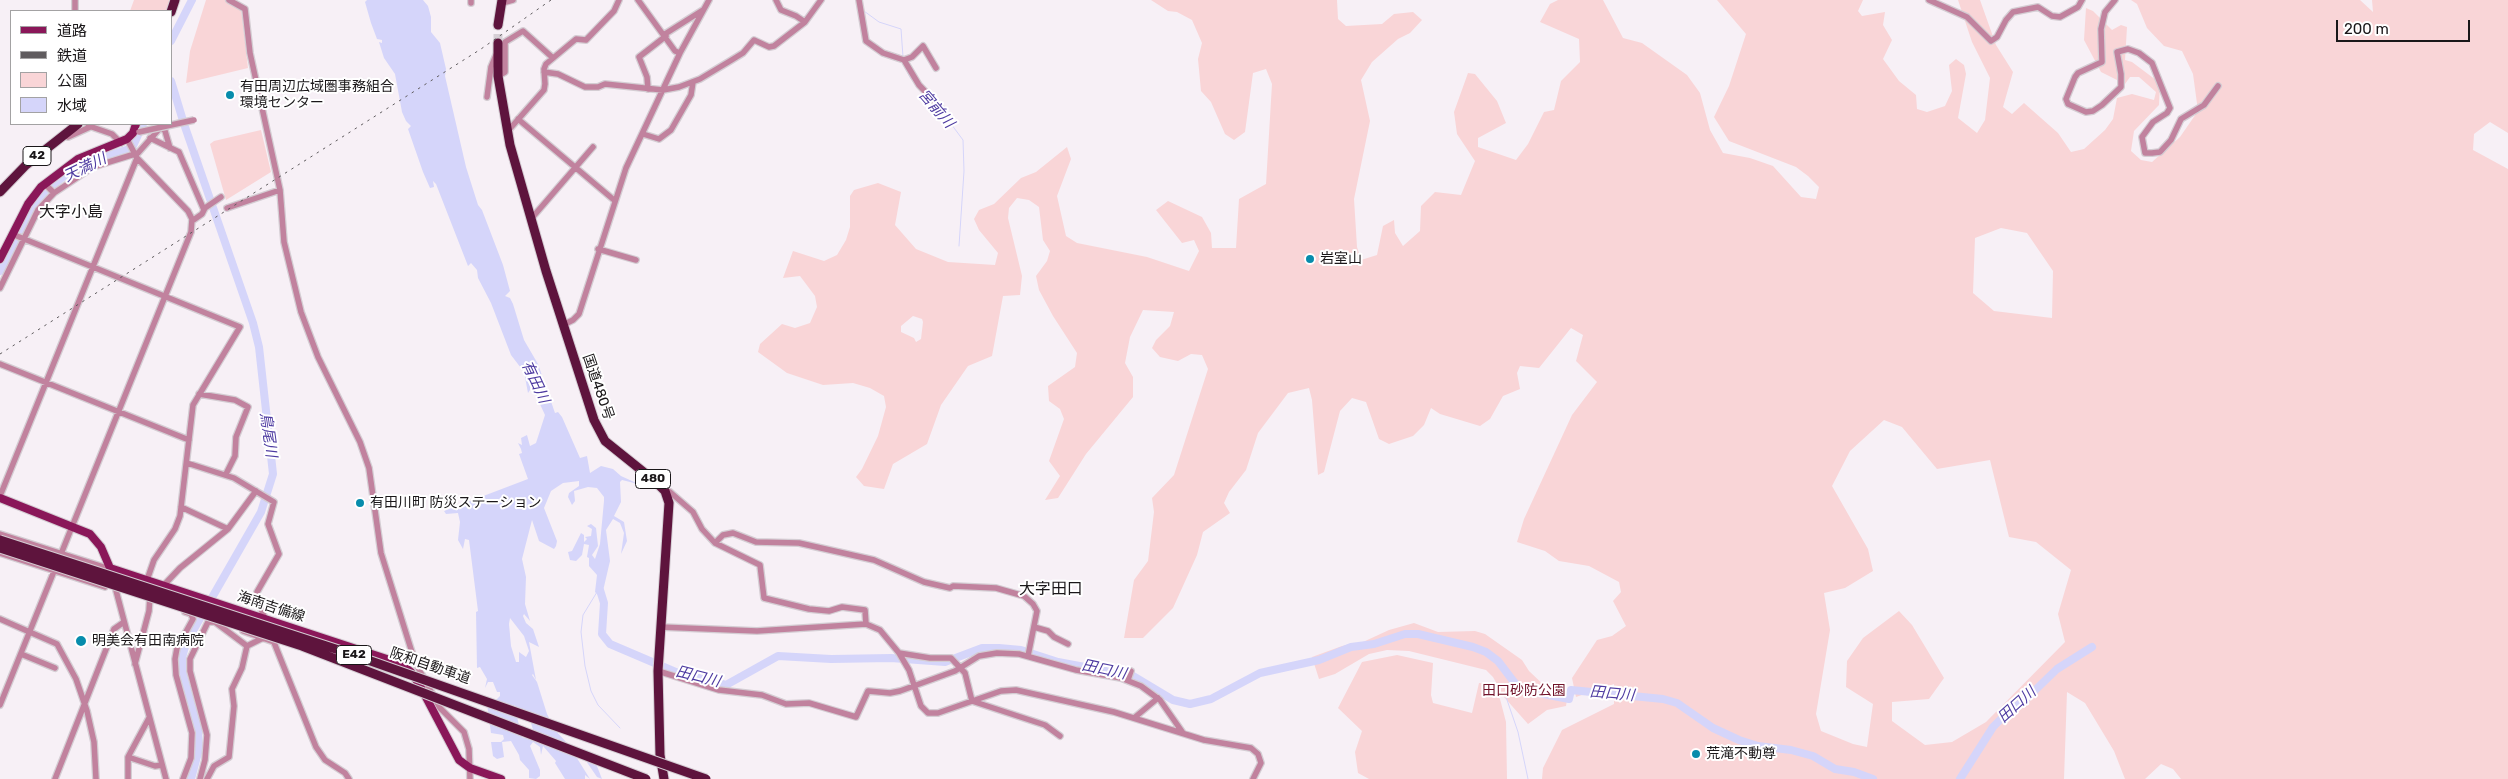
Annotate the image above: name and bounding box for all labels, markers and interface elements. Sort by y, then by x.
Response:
legend [10,10,172,125]
scale bar [2338,10,2472,42]
text: 200 m [2344,20,2389,38]
text: 道路 [57,22,87,40]
text: 鉄道 [57,47,87,65]
text: 公園 [57,72,87,90]
place label: 有田周辺広域圏事務組合 環境センター [240,79,394,111]
water label: 宮前川 [914,86,958,132]
marker: 有田周辺広域圏事務組合 環境センター [224,89,236,101]
text: 水域 [57,97,87,115]
road number: 42 [23,146,51,166]
water label: 天満川 [61,150,109,186]
district label: 大字小島 [39,202,103,222]
place label: 岩室山 [1320,251,1362,267]
marker: 岩室山 [1304,253,1316,265]
street label: 国道480号 [579,352,617,422]
water label: 有田川 [517,358,553,406]
water label: 鳥尾川 [256,411,280,459]
road number: 480 [636,469,670,488]
place label: 有田川町 防災ステーション [370,495,541,511]
marker: 有田川町 防災ステーション [354,497,366,509]
district label: 大字田口 [1019,579,1083,599]
street label: 海南吉備線 [235,588,307,626]
place label: 明美会有田南病院 [92,633,204,649]
marker: 明美会有田南病院 [74,634,88,648]
street label: 阪和自動車道 [388,644,472,688]
road number: E42 [336,646,372,664]
water label: 田口川 [1080,657,1128,683]
water label: 田口川 [674,663,722,691]
park label: 田口砂防公園 [1482,683,1566,699]
water label: 田口川 [1589,683,1635,705]
water label: 田口川 [1994,683,2040,727]
place label: 荒滝不動尊 [1706,746,1776,762]
marker: 荒滝不動尊 [1690,748,1702,760]

